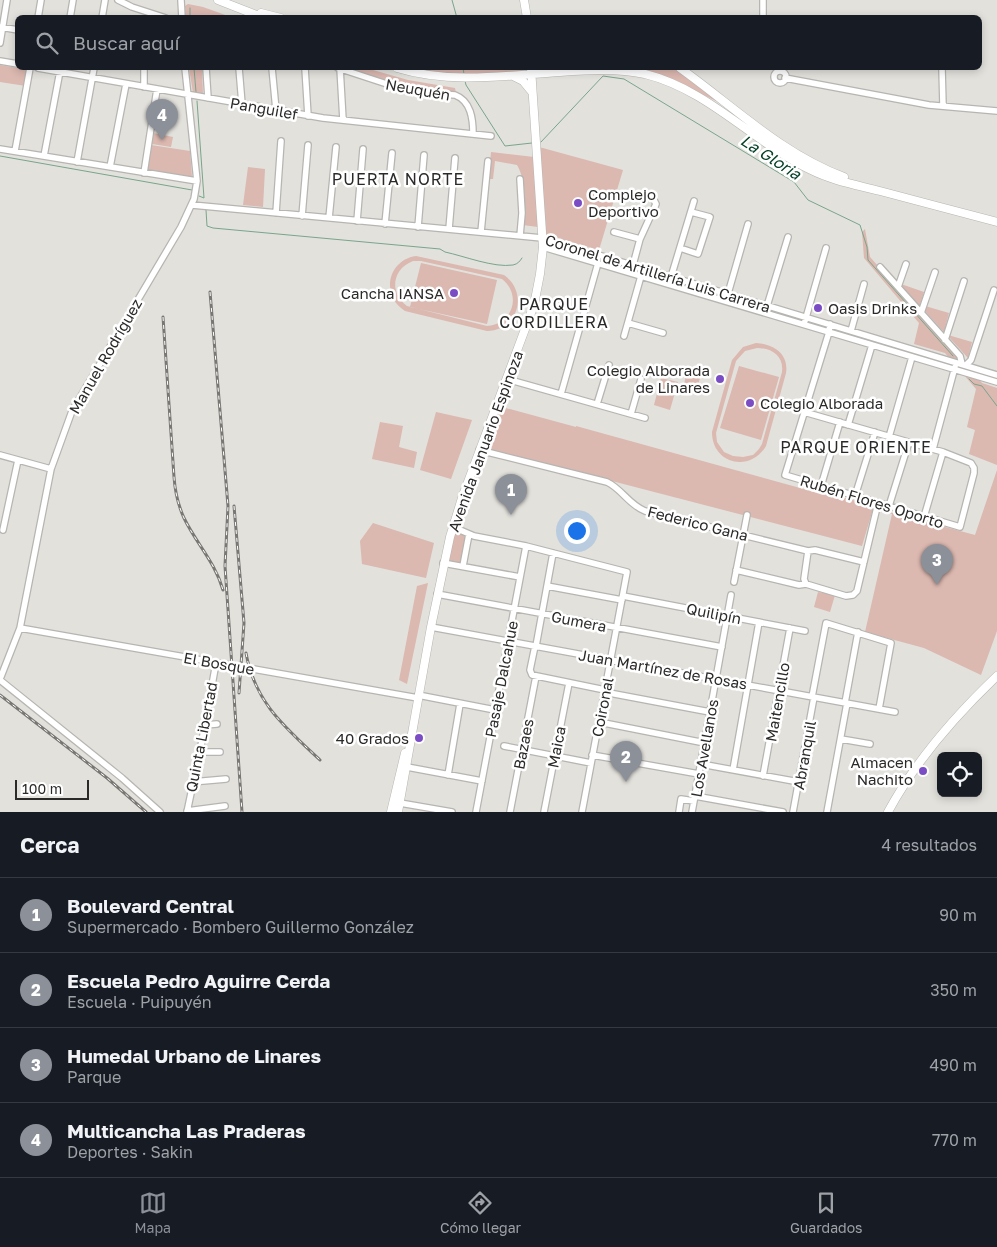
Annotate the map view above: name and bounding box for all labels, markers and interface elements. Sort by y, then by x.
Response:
search box [15,15,982,70]
icon: search [33,29,61,57]
text: Buscar aquí [73,31,180,54]
street label: Neuquén [384,74,452,104]
street label: Panguilef [229,93,300,123]
pin: 4 [146,99,178,140]
water label: La Gloria [737,130,806,184]
district label: PUERTA NORTE [332,169,464,189]
place label: Complejo Deportivo [588,185,659,220]
marker: Complejo Deportivo [572,197,584,209]
street label: Coronel de Artillería Luis Carrera [543,230,773,316]
place label: Cancha IANSA [341,284,444,302]
marker: Cancha IANSA [448,287,460,299]
district label: PARQUE CORDILLERA [499,294,609,332]
street label: Manuel Rodríguez [65,295,145,417]
place label: Oasis Drinks [828,299,917,317]
marker: Oasis Drinks [812,302,824,314]
street label: Avenida Januario Espinoza [444,348,526,534]
place label: Colegio Alborada de Linares [587,361,710,396]
marker: Colegio Alborada de Linares [714,373,726,385]
place label: Colegio Alborada [760,394,883,412]
marker: Colegio Alborada [744,397,756,409]
district label: PARQUE ORIENTE [780,437,932,457]
street label: Rubén Flores Oporto [798,471,946,531]
pin: 1 [495,474,527,515]
street label: Federico Gana [646,502,750,544]
your location [564,518,590,544]
pin: 3 [921,544,953,585]
street label: Quilipín [685,599,743,627]
street label: Gumera [550,607,608,635]
street label: Pasaje Dalcahue [481,619,521,739]
street label: Juan Martínez de Rosas [577,645,749,693]
street label: El Bosque [182,648,256,678]
street label: Maitencillo [761,661,793,743]
street label: Coironal [587,675,617,738]
street label: Quinta Libertad [181,680,221,794]
street label: Los Avellanos [687,697,721,798]
street label: Bazaes [509,717,537,771]
street label: Abranquil [789,719,819,791]
street label: Maica [543,725,569,769]
place label: 40 Grados [336,729,409,747]
marker: 40 Grados [413,732,425,744]
pin: 2 [610,741,642,782]
map controls [937,752,982,797]
button: locate [937,752,982,797]
place label: Almacen Nachito [851,753,913,788]
marker: Almacen Nachito [917,765,929,777]
scale bar [15,777,89,800]
text: 100 m [22,780,62,797]
text: Cerca [20,832,79,858]
text: 4 resultados [882,835,977,855]
text: Boulevard Central [67,894,234,917]
text: 1 [32,905,40,925]
text: 90 m [939,905,977,925]
text: Supermercado · Bombero Guillermo González [67,917,414,937]
text: Escuela Pedro Aguirre Cerda [67,969,330,992]
text: 2 [31,980,41,1000]
text: 350 m [930,980,977,1000]
text: Escuela · Puipuyén [67,992,212,1012]
text: Humedal Urbano de Linares [67,1044,321,1067]
text: 3 [31,1055,41,1075]
text: 490 m [929,1055,977,1075]
text: Parque [67,1067,121,1087]
text: Multicancha Las Praderas [67,1119,306,1142]
text: 4 [31,1130,41,1150]
text: 770 m [932,1130,977,1150]
text: Deportes · Sakin [67,1142,193,1162]
tab: Mapa [134,1189,171,1236]
tab: Cómo llegar [440,1189,521,1236]
tab: Guardados [790,1189,863,1236]

